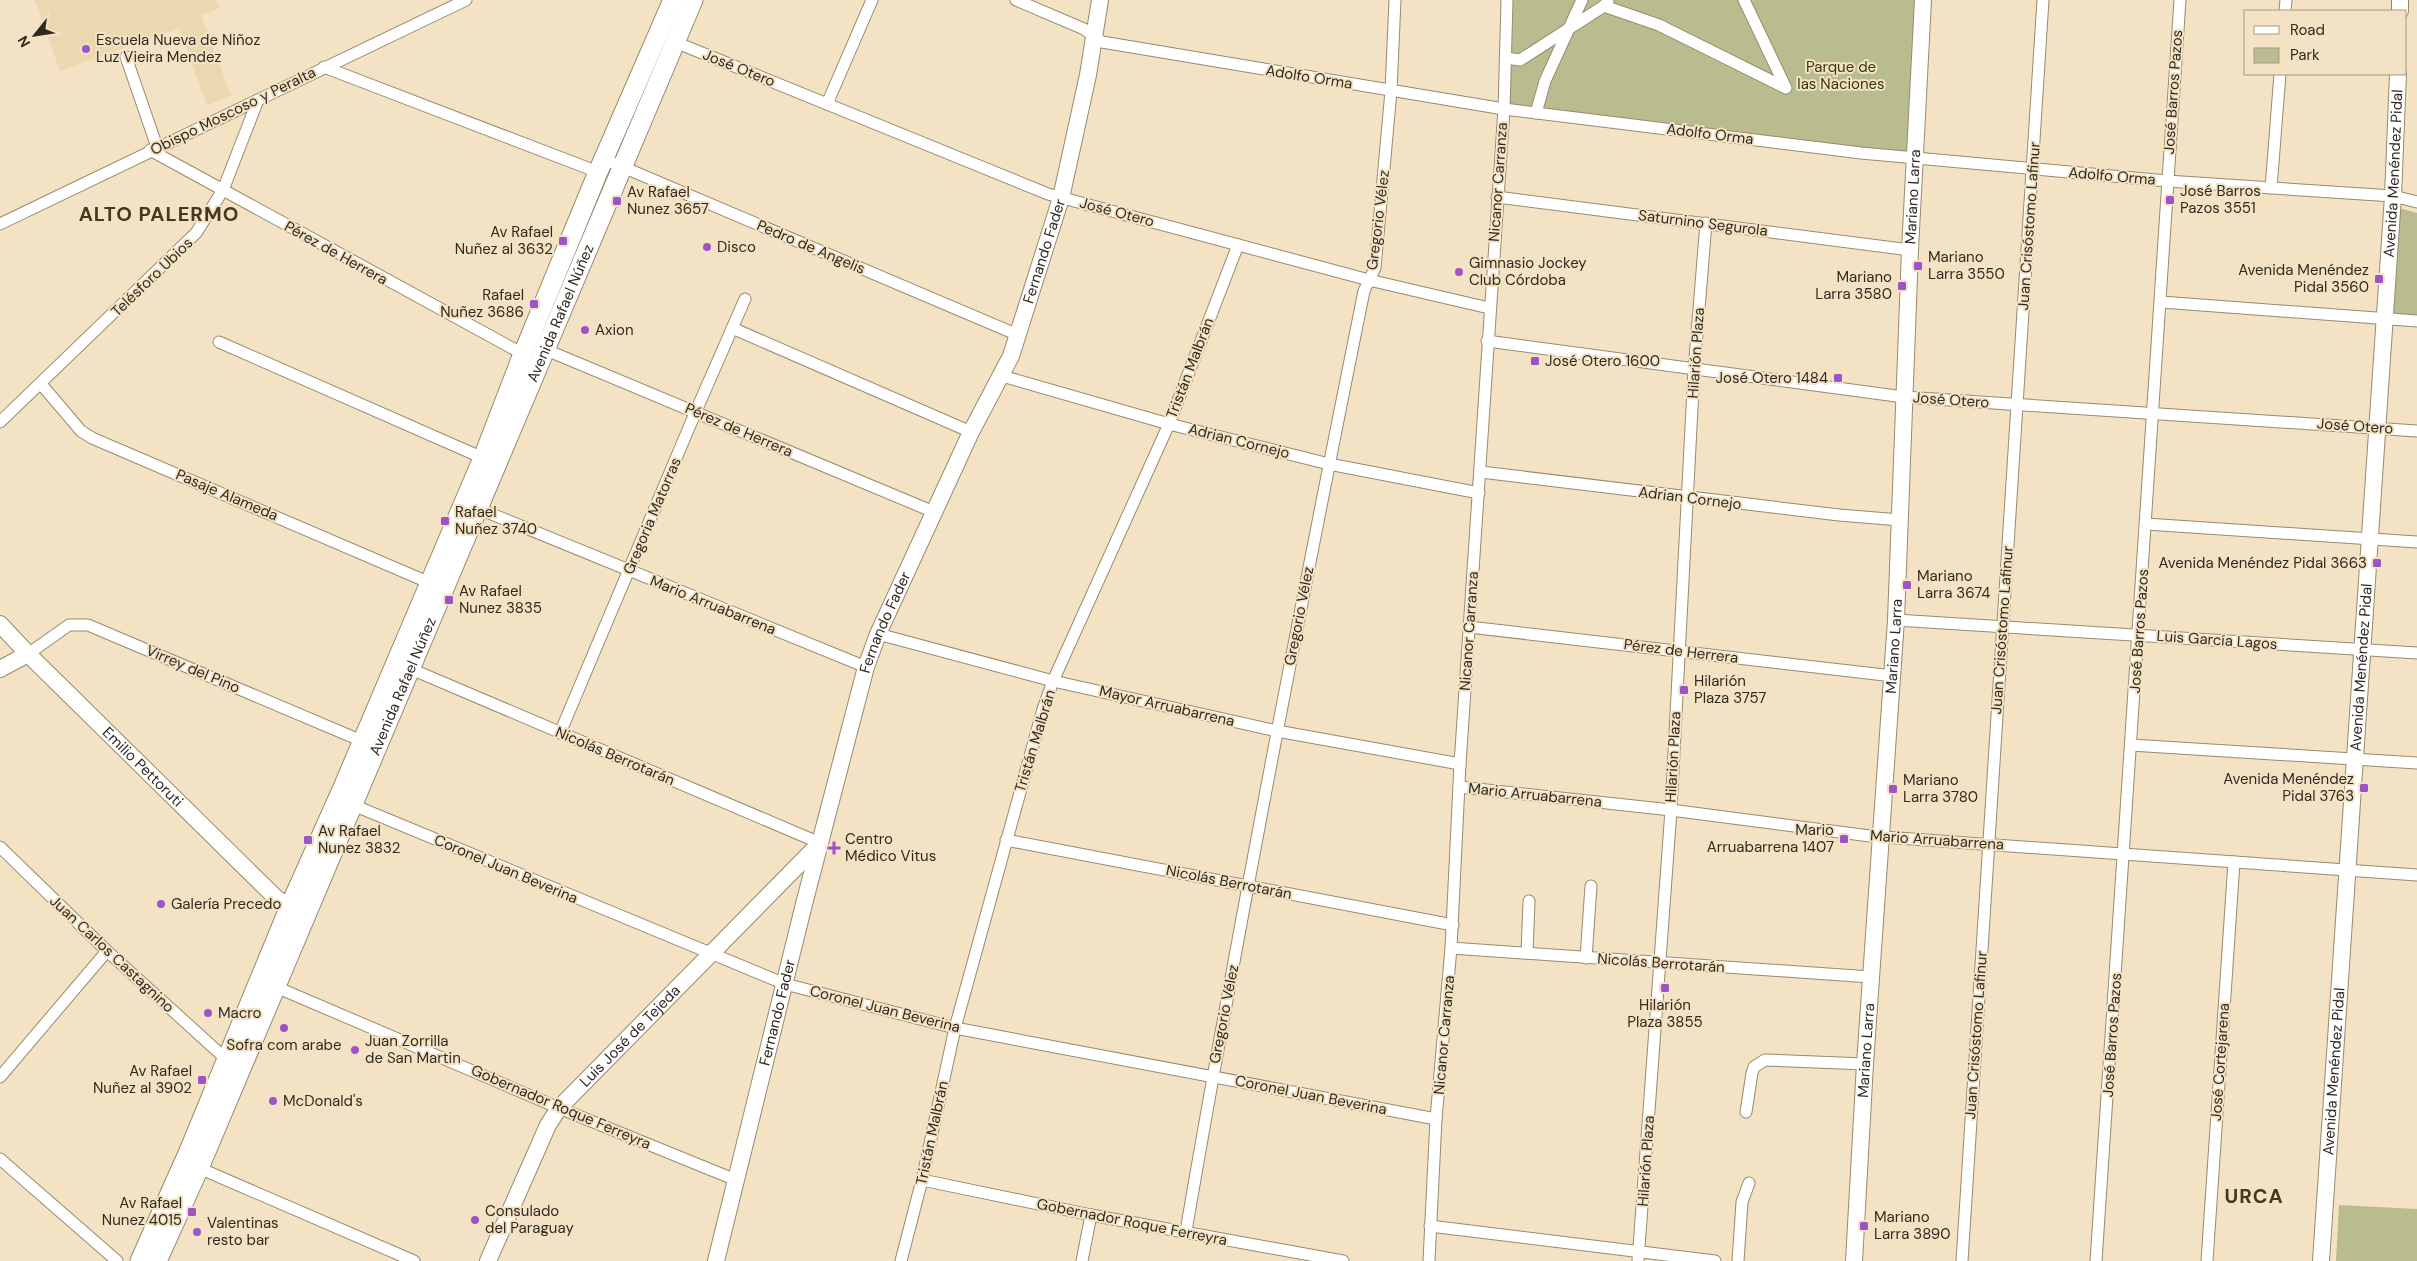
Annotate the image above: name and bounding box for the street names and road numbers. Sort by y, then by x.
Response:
street label: José Barros Pazos [2159,29,2187,155]
street label: José Otero [700,44,778,92]
street label: Adolfo Orma [1264,60,1354,94]
street label: Obispo Moscoso y Peralta [147,62,319,160]
street label: Avenida Menéndez Pidal [2379,89,2407,258]
street label: Adolfo Orma [1665,119,1755,149]
street label: Nicanor Carranza [1484,122,1512,242]
street label: Juan Crisóstomo Lafinur [2013,141,2045,311]
street label: Mariano Larra [1900,149,1925,245]
street label: Adolfo Orma [2068,162,2156,190]
street label: Gregorio Vélez [1362,169,1394,271]
street label: José Otero [1078,192,1157,232]
street label: Fernando Fader [1018,196,1070,306]
street label: Saturnino Segurola [1637,205,1769,241]
street label: Pedro de Angelis [754,215,868,279]
street label: Pérez de Herrera [281,216,391,290]
street label: Telésforo Ubios [107,233,197,321]
street label: Avenida Rafael Núñez [522,241,599,385]
street label: Hilarión Plaza [1683,307,1709,399]
street label: Tristán Malbrán [1162,315,1218,421]
street label: José Otero [1912,387,1990,413]
street label: Pérez de Herrera [682,398,796,462]
street label: José Otero [2316,413,2394,439]
street label: Adrian Cornejo [1186,419,1292,463]
street label: Gregoria Matorras [618,454,686,578]
street label: Pasaje Alameda [173,464,281,526]
street label: Adrian Cornejo [1637,482,1743,514]
street label: Juan Crisóstomo Lafinur [1986,545,2018,715]
street label: Gregorio Vélez [1280,565,1318,667]
street label: Fernando Fader [855,568,916,675]
street label: José Barros Pazos [2125,568,2153,694]
street label: Mario Arruabarrena [647,571,779,639]
street label: Nicanor Carranza [1455,571,1483,691]
street label: Avenida Menéndez Pidal [2345,583,2377,752]
street label: Mariano Larra [1881,599,1907,694]
street label: Avenida Rafael Núñez [365,614,441,758]
street label: Luis García Lagos [2156,626,2278,654]
street label: Pérez de Herrera [1623,634,1739,668]
street label: Virrey del Pino [143,640,243,698]
street label: Mayor Arruabarrena [1097,681,1237,731]
street label: Tristán Malbrán [1010,687,1060,795]
street label: Hilarión Plaza [1661,711,1685,803]
street label: Nicolás Berrotarán [552,722,678,790]
street label: Emilio Pettoruti [98,723,188,811]
street label: Mario Arruabarrena [1467,778,1603,812]
street label: Mario Arruabarrena [1869,825,2005,855]
street label: Coronel Juan Beverina [431,830,581,908]
street label: Nicolás Berrotarán [1164,860,1294,904]
street label: Juan Carlos Castagnino [45,891,179,1017]
street label: Nicolás Berrotarán [1597,949,1725,977]
street label: Juan Crisóstomo Lafinur [1960,950,1992,1120]
street label: Fernando Fader [755,957,800,1068]
street label: Gregorio Vélez [1205,963,1243,1065]
street label: José Barros Pazos [2098,972,2126,1098]
street label: Nicanor Carranza [1429,975,1459,1095]
street label: Luis José de Tejeda [575,981,685,1091]
street label: Coronel Juan Beverina [808,981,962,1037]
street label: Avenida Menéndez Pidal [2318,987,2349,1156]
street label: Mariano Larra [1853,1002,1879,1098]
street label: José Cortejarena [2206,1002,2234,1122]
street label: Gobernador Roque Ferreyra [468,1060,654,1154]
street label: Coronel Juan Beverina [1233,1070,1389,1120]
street label: Tristán Malbrán [911,1079,953,1187]
street label: Hilarión Plaza [1633,1115,1659,1207]
street label: Gobernador Roque Ferreyra [1035,1194,1229,1250]

